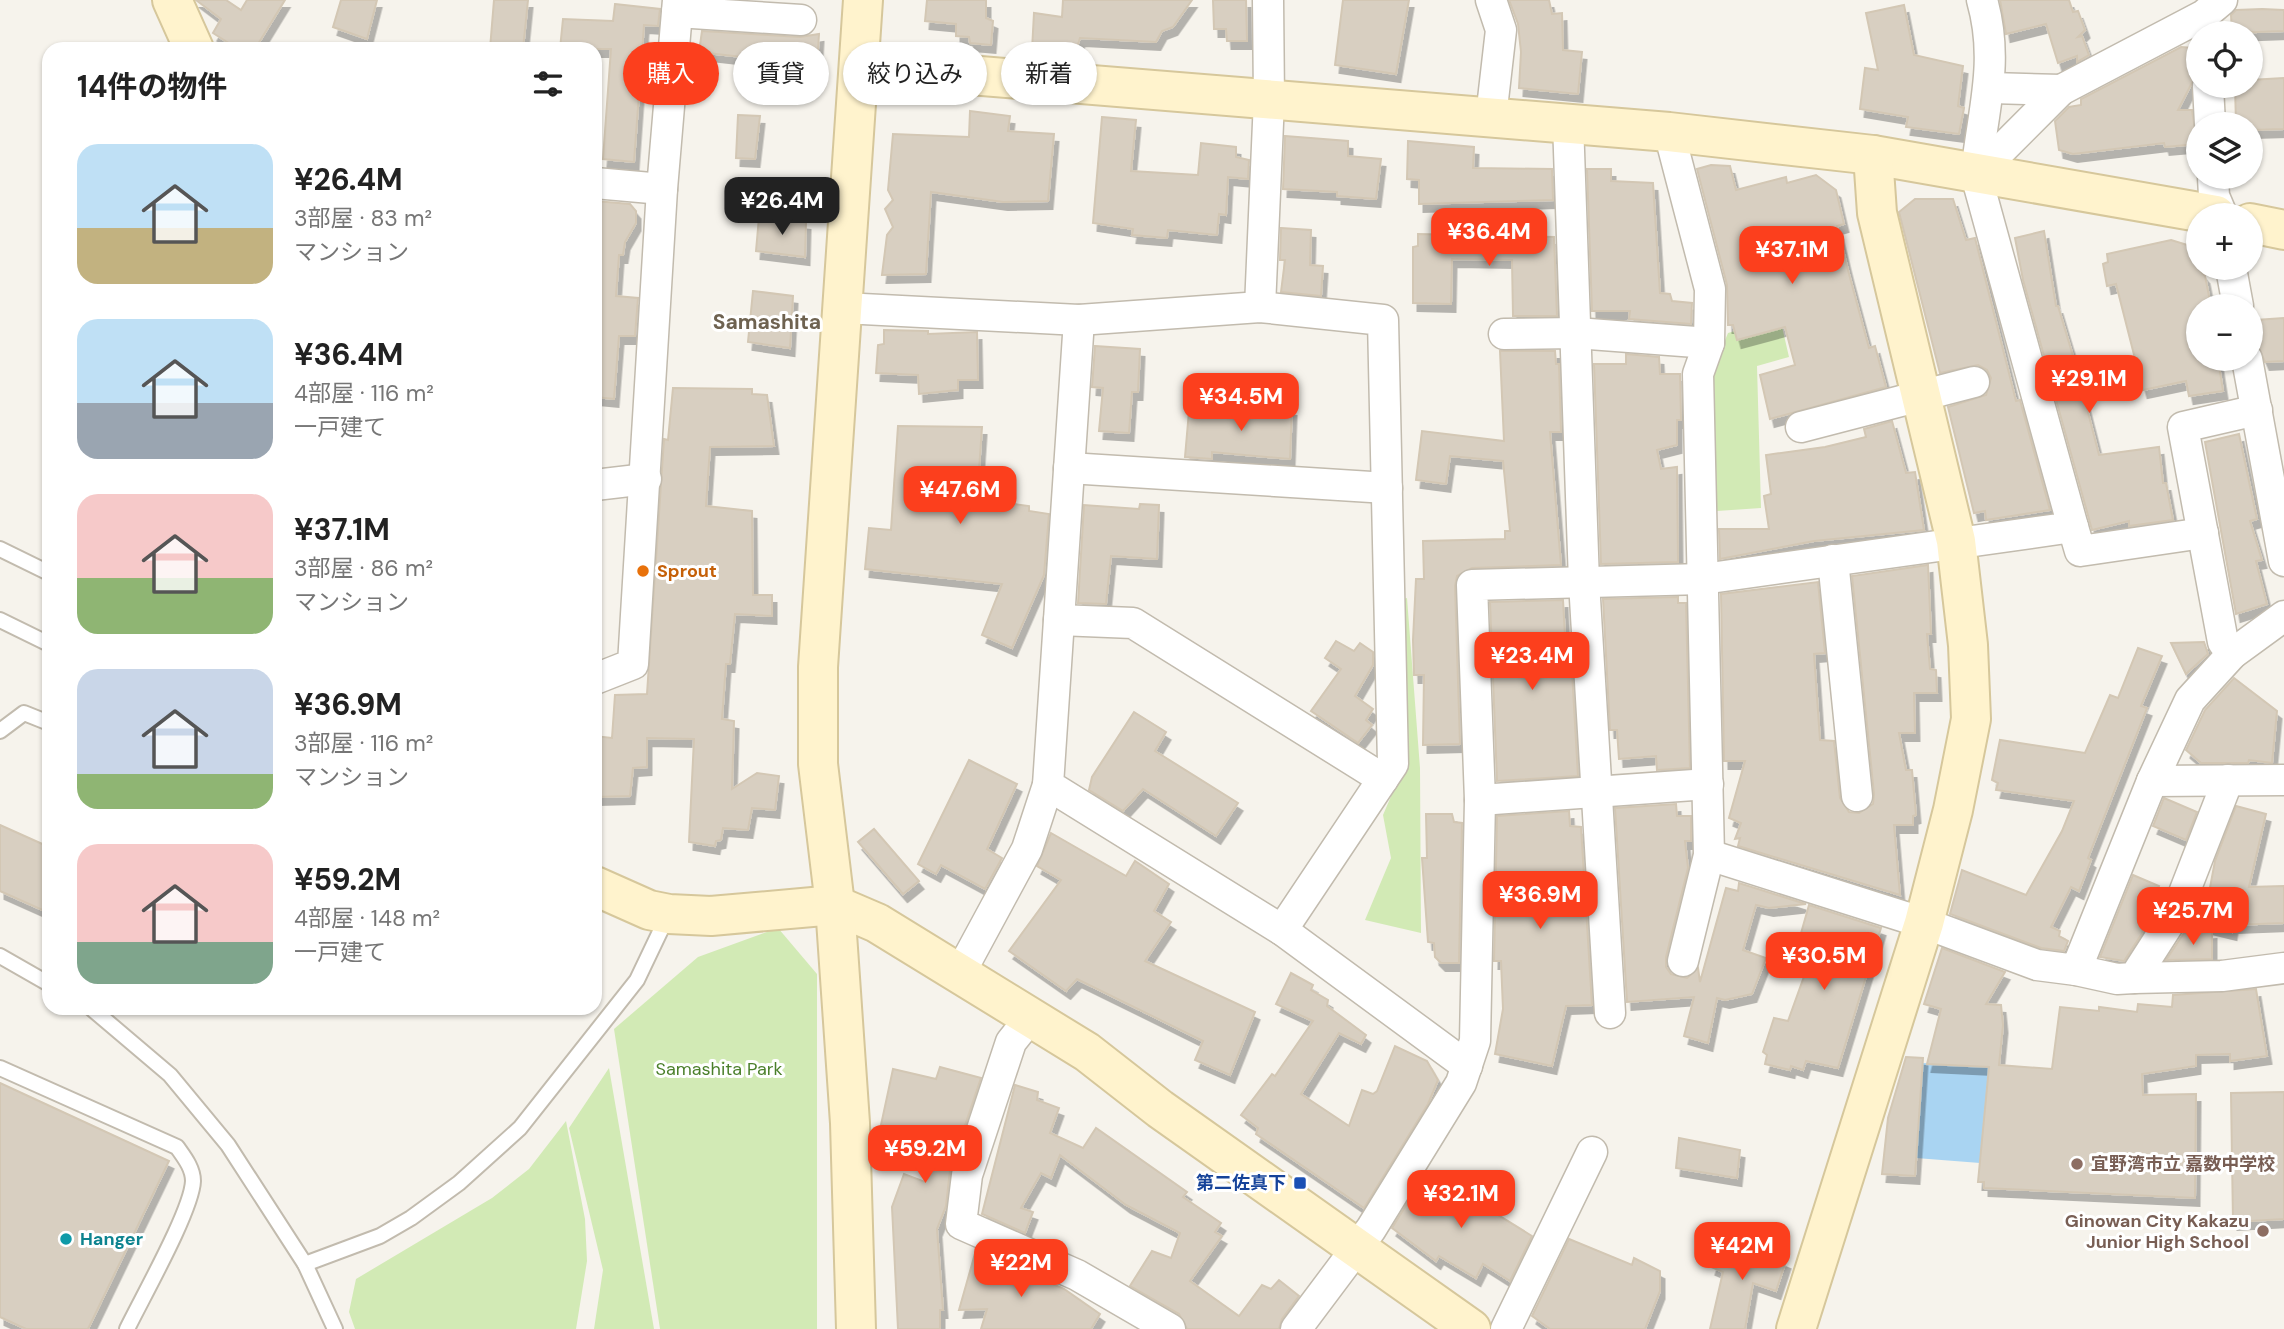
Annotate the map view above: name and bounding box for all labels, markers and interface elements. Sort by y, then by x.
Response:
map controls [2186,21,2263,371]
button: locate [2186,21,2263,98]
chip: 購入 [623,42,719,105]
chip: 賃貸 [733,42,829,105]
chip: 絞り込み [843,42,987,105]
chip: 新着 [1001,42,1097,105]
icon: filters [529,65,567,103]
text: 14件の物件 [77,67,227,106]
button: layers [2186,112,2263,189]
text: ¥26.4M [294,160,402,199]
icon: home [133,172,217,256]
pin: ¥26.4M [725,177,839,237]
text: ¥26.4M [740,185,824,215]
text: 3部屋 · 83 m² [294,203,432,233]
button: + [2186,203,2263,280]
pin: ¥36.4M [1432,208,1546,268]
text: ¥36.4M [1447,216,1531,246]
pin: ¥37.1M [1735,226,1849,286]
text: ¥37.1M [1755,234,1829,264]
text: マンション [294,237,409,267]
button: − [2186,294,2263,371]
district label: Samashita [713,308,821,336]
text: ¥36.4M [294,335,403,374]
icon: home [133,347,217,431]
pin: ¥29.1M [2032,356,2146,415]
text: ¥29.1M [2051,363,2127,393]
pin: ¥34.5M [1184,374,1298,433]
text: 4部屋 · 116 m² [294,378,434,408]
text: ¥34.5M [1199,381,1283,411]
text: 一戸建て [294,412,386,442]
pin: ¥47.6M [903,466,1017,526]
text: ¥47.6M [920,474,1000,504]
text: ¥37.1M [294,510,390,549]
icon: home [133,522,217,606]
text: 3部屋 · 86 m² [294,553,433,583]
place label: Sprout [657,559,717,583]
marker: Sprout [635,563,651,579]
text: マンション [294,587,409,617]
pin: ¥23.4M [1475,632,1589,692]
text: ¥23.4M [1490,640,1574,670]
text: ¥36.9M [294,685,402,724]
icon: home [133,697,217,781]
text: 3部屋 · 116 m² [294,728,433,758]
text: マンション [294,762,409,792]
text: ¥59.2M [294,860,401,899]
icon: home [133,872,217,956]
pin: ¥36.9M [1483,872,1597,931]
text: ¥36.9M [1499,879,1581,909]
pin: ¥25.7M [2136,888,2250,947]
text: ¥25.7M [2153,895,2233,925]
text: 4部屋 · 148 m² [294,903,440,933]
pin: ¥30.5M [1767,932,1881,992]
text: 一戸建て [294,937,386,967]
text: ¥30.5M [1782,940,1866,970]
park label: Samashita Park [656,1057,782,1081]
pin: ¥59.2M [868,1126,982,1185]
text: ¥59.2M [884,1133,966,1163]
place label: 宜野湾市立 嘉数中学校 [2091,1152,2275,1176]
marker: 宜野湾市立 嘉数中学校 [2069,1156,2085,1172]
pin: ¥32.1M [1404,1170,1518,1230]
place label: 第二佐真下 [1196,1171,1286,1195]
marker: 第二佐真下 [1292,1175,1308,1191]
text: ¥32.1M [1423,1178,1499,1208]
place label: Ginowan City Kakazu Junior High School [2065,1209,2249,1254]
pin: ¥42M [1701,1222,1783,1282]
marker: Ginowan City Kakazu Junior High School [2255,1223,2271,1239]
place label: Hanger [80,1227,143,1251]
text: ¥42M [1710,1230,1774,1260]
marker: Hanger [58,1231,74,1247]
pin: ¥22M [980,1240,1062,1299]
text: ¥22M [990,1247,1052,1277]

